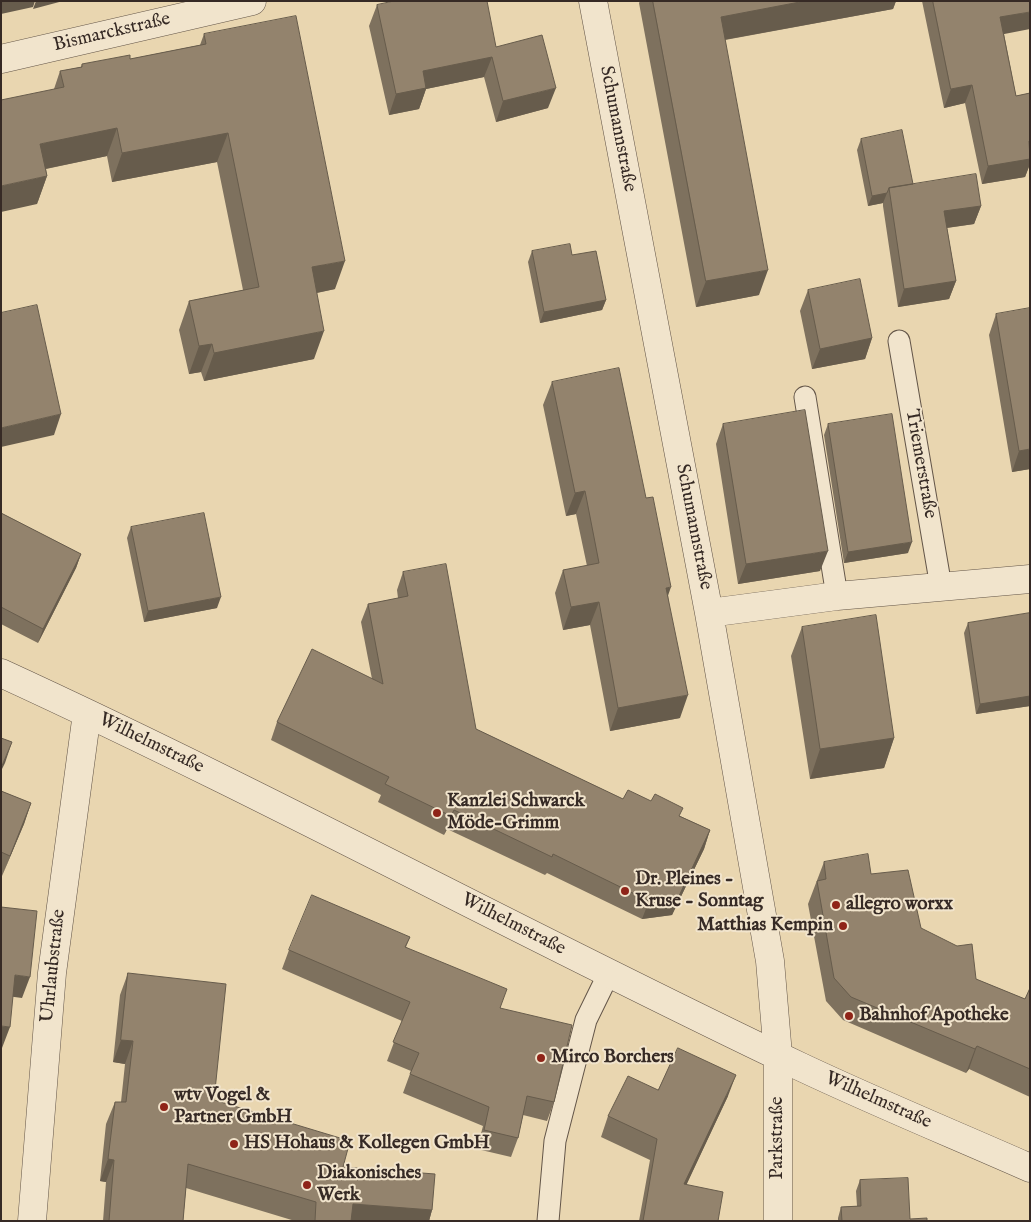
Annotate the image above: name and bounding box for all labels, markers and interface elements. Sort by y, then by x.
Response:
street label: Bismarckstraße [51,8,173,58]
street label: Schumannstraße [594,64,640,194]
street label: Triemerstraße [899,408,941,520]
street label: Schumannstraße [670,462,716,592]
street label: Wilhelmstraße [95,709,207,779]
place label: Kanzlei Schwarck Möde-Grimm [447,791,585,835]
marker: Kanzlei Schwarck Möde-Grimm [431,807,443,819]
place label: Dr. Pleines - Kruse - Sonntag [635,869,763,913]
marker: Dr. Pleines - Kruse - Sonntag [619,885,631,897]
street label: Wilhelmstraße [457,889,569,961]
place label: allegro worxx [846,894,953,916]
marker: allegro worxx [830,899,842,911]
street label: Uhrlaubstraße [37,908,71,1024]
place label: Matthias Kempin [697,915,833,937]
marker: Matthias Kempin [837,920,849,932]
place label: Bahnhof Apotheke [859,1005,1009,1027]
marker: Bahnhof Apotheke [843,1010,855,1022]
place label: Mirco Borchers [551,1047,674,1069]
marker: Mirco Borchers [535,1052,547,1064]
street label: Wilhelmstraße [821,1067,935,1135]
place label: wtv Vogel & Partner GmbH [174,1085,292,1129]
street label: Parkstraße [767,1096,789,1180]
marker: wtv Vogel & Partner GmbH [158,1101,170,1113]
place label: HS Hohaus & Kollegen GmbH [244,1133,490,1155]
marker: HS Hohaus & Kollegen GmbH [228,1138,240,1150]
place label: Diakonisches Werk [317,1163,421,1207]
marker: Diakonisches Werk [301,1179,313,1191]

